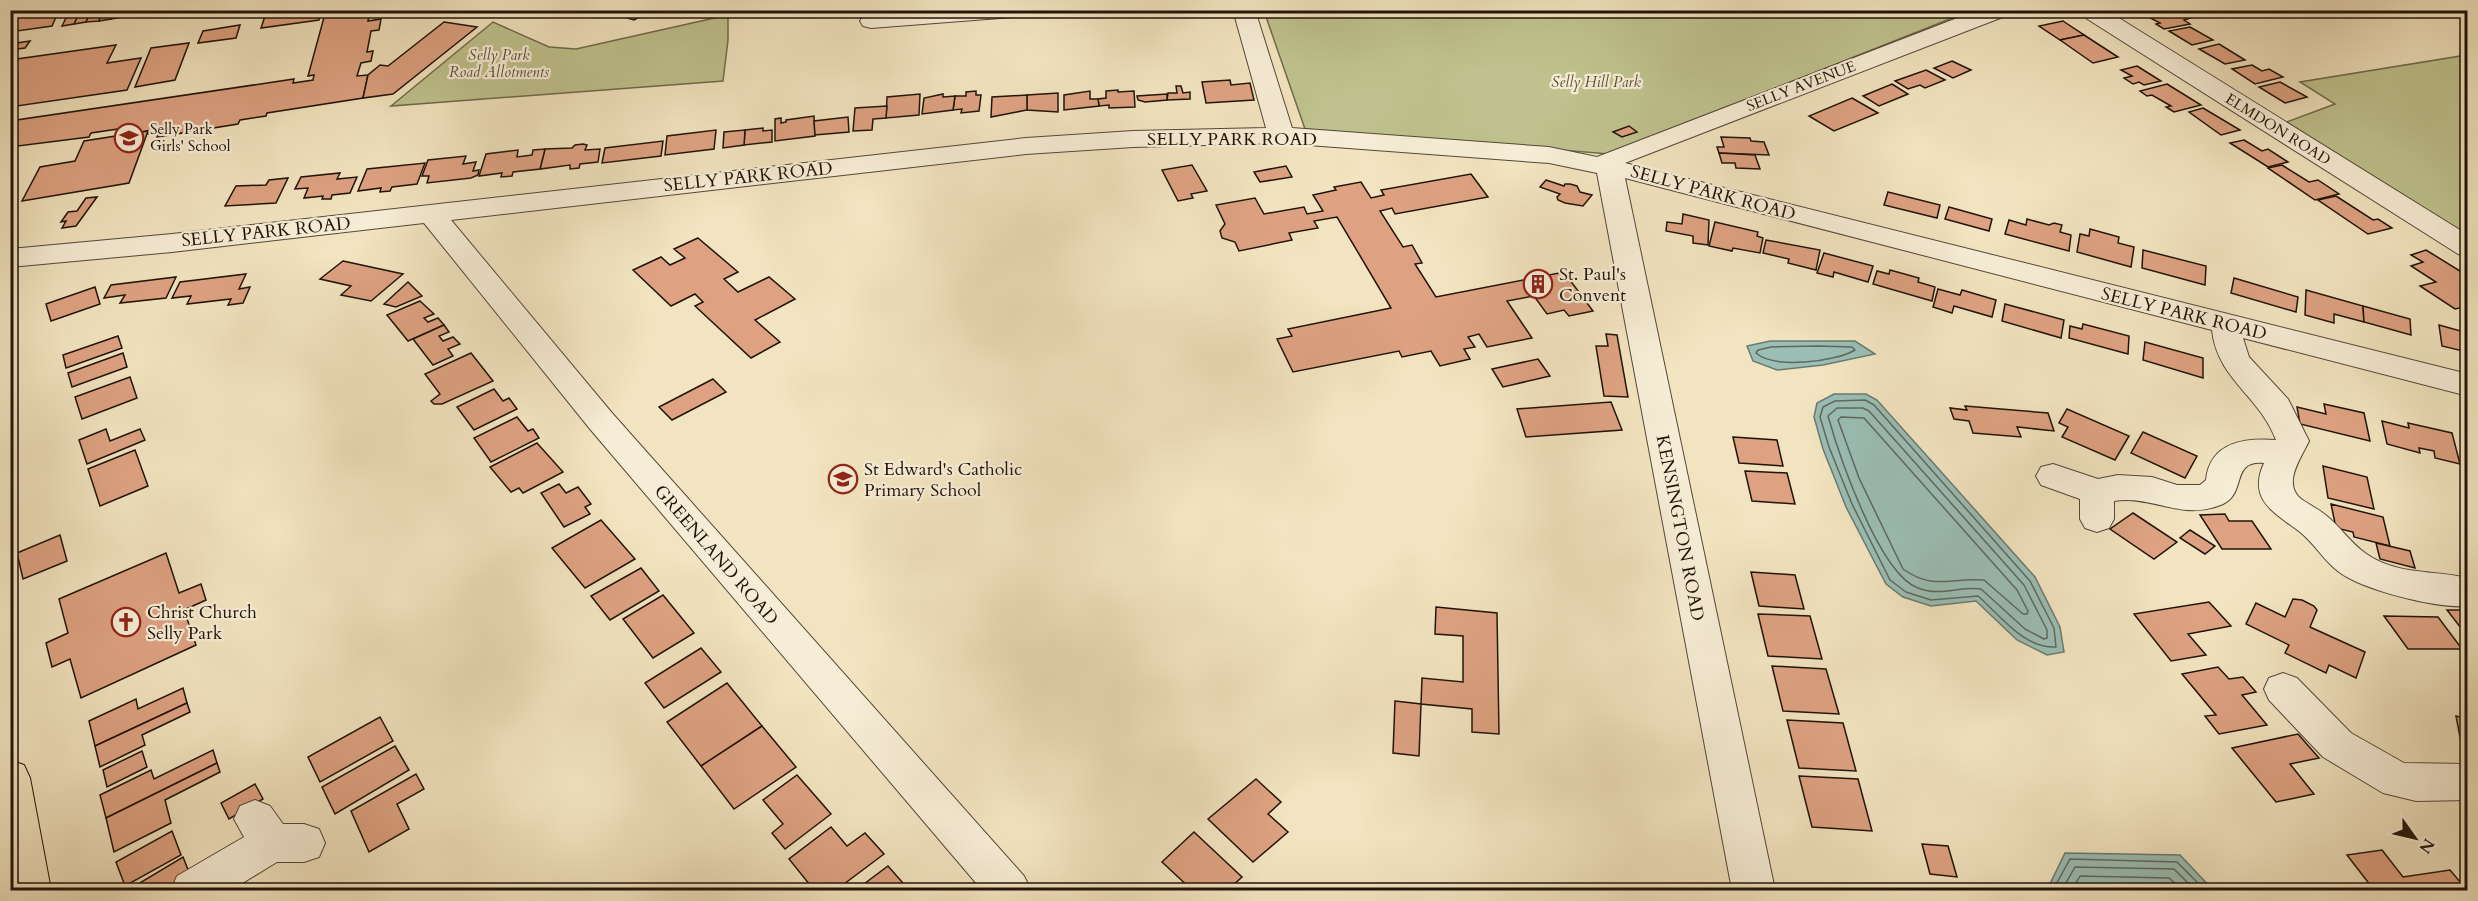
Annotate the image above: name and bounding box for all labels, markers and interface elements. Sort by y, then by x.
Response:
park label: Selly Park Road Allotments [449,45,549,82]
street label: SELLY AVENUE [1744,56,1858,116]
park label: Selly Hill Park [1551,72,1641,92]
street label: ELMDON ROAD [2222,89,2334,169]
place label: Selly Park Girls' School [150,119,231,156]
school or university icon: Selly Park Girls' School [113,122,145,154]
street label: SELLY PARK ROAD [1147,127,1317,152]
street label: SELLY PARK ROAD [662,156,834,198]
street label: SELLY PARK ROAD [1628,159,1798,227]
street label: SELLY PARK ROAD [180,211,352,253]
place label: St. Paul's Convent [1559,262,1626,308]
building icon: St. Paul's Convent [1522,268,1554,300]
street label: SELLY PARK ROAD [2099,281,2269,347]
street label: KENSINGTON ROAD [1650,433,1710,623]
place label: St Edward's Catholic Primary School [864,457,1022,503]
school or university icon: St Edward's Catholic Primary School [827,463,859,495]
street label: GREENLAND ROAD [648,480,784,630]
place label: Christ Church Selly Park [147,600,257,646]
church icon: Christ Church Selly Park [110,606,142,638]
north arrow [2385,808,2445,868]
text: N [2414,834,2440,858]

